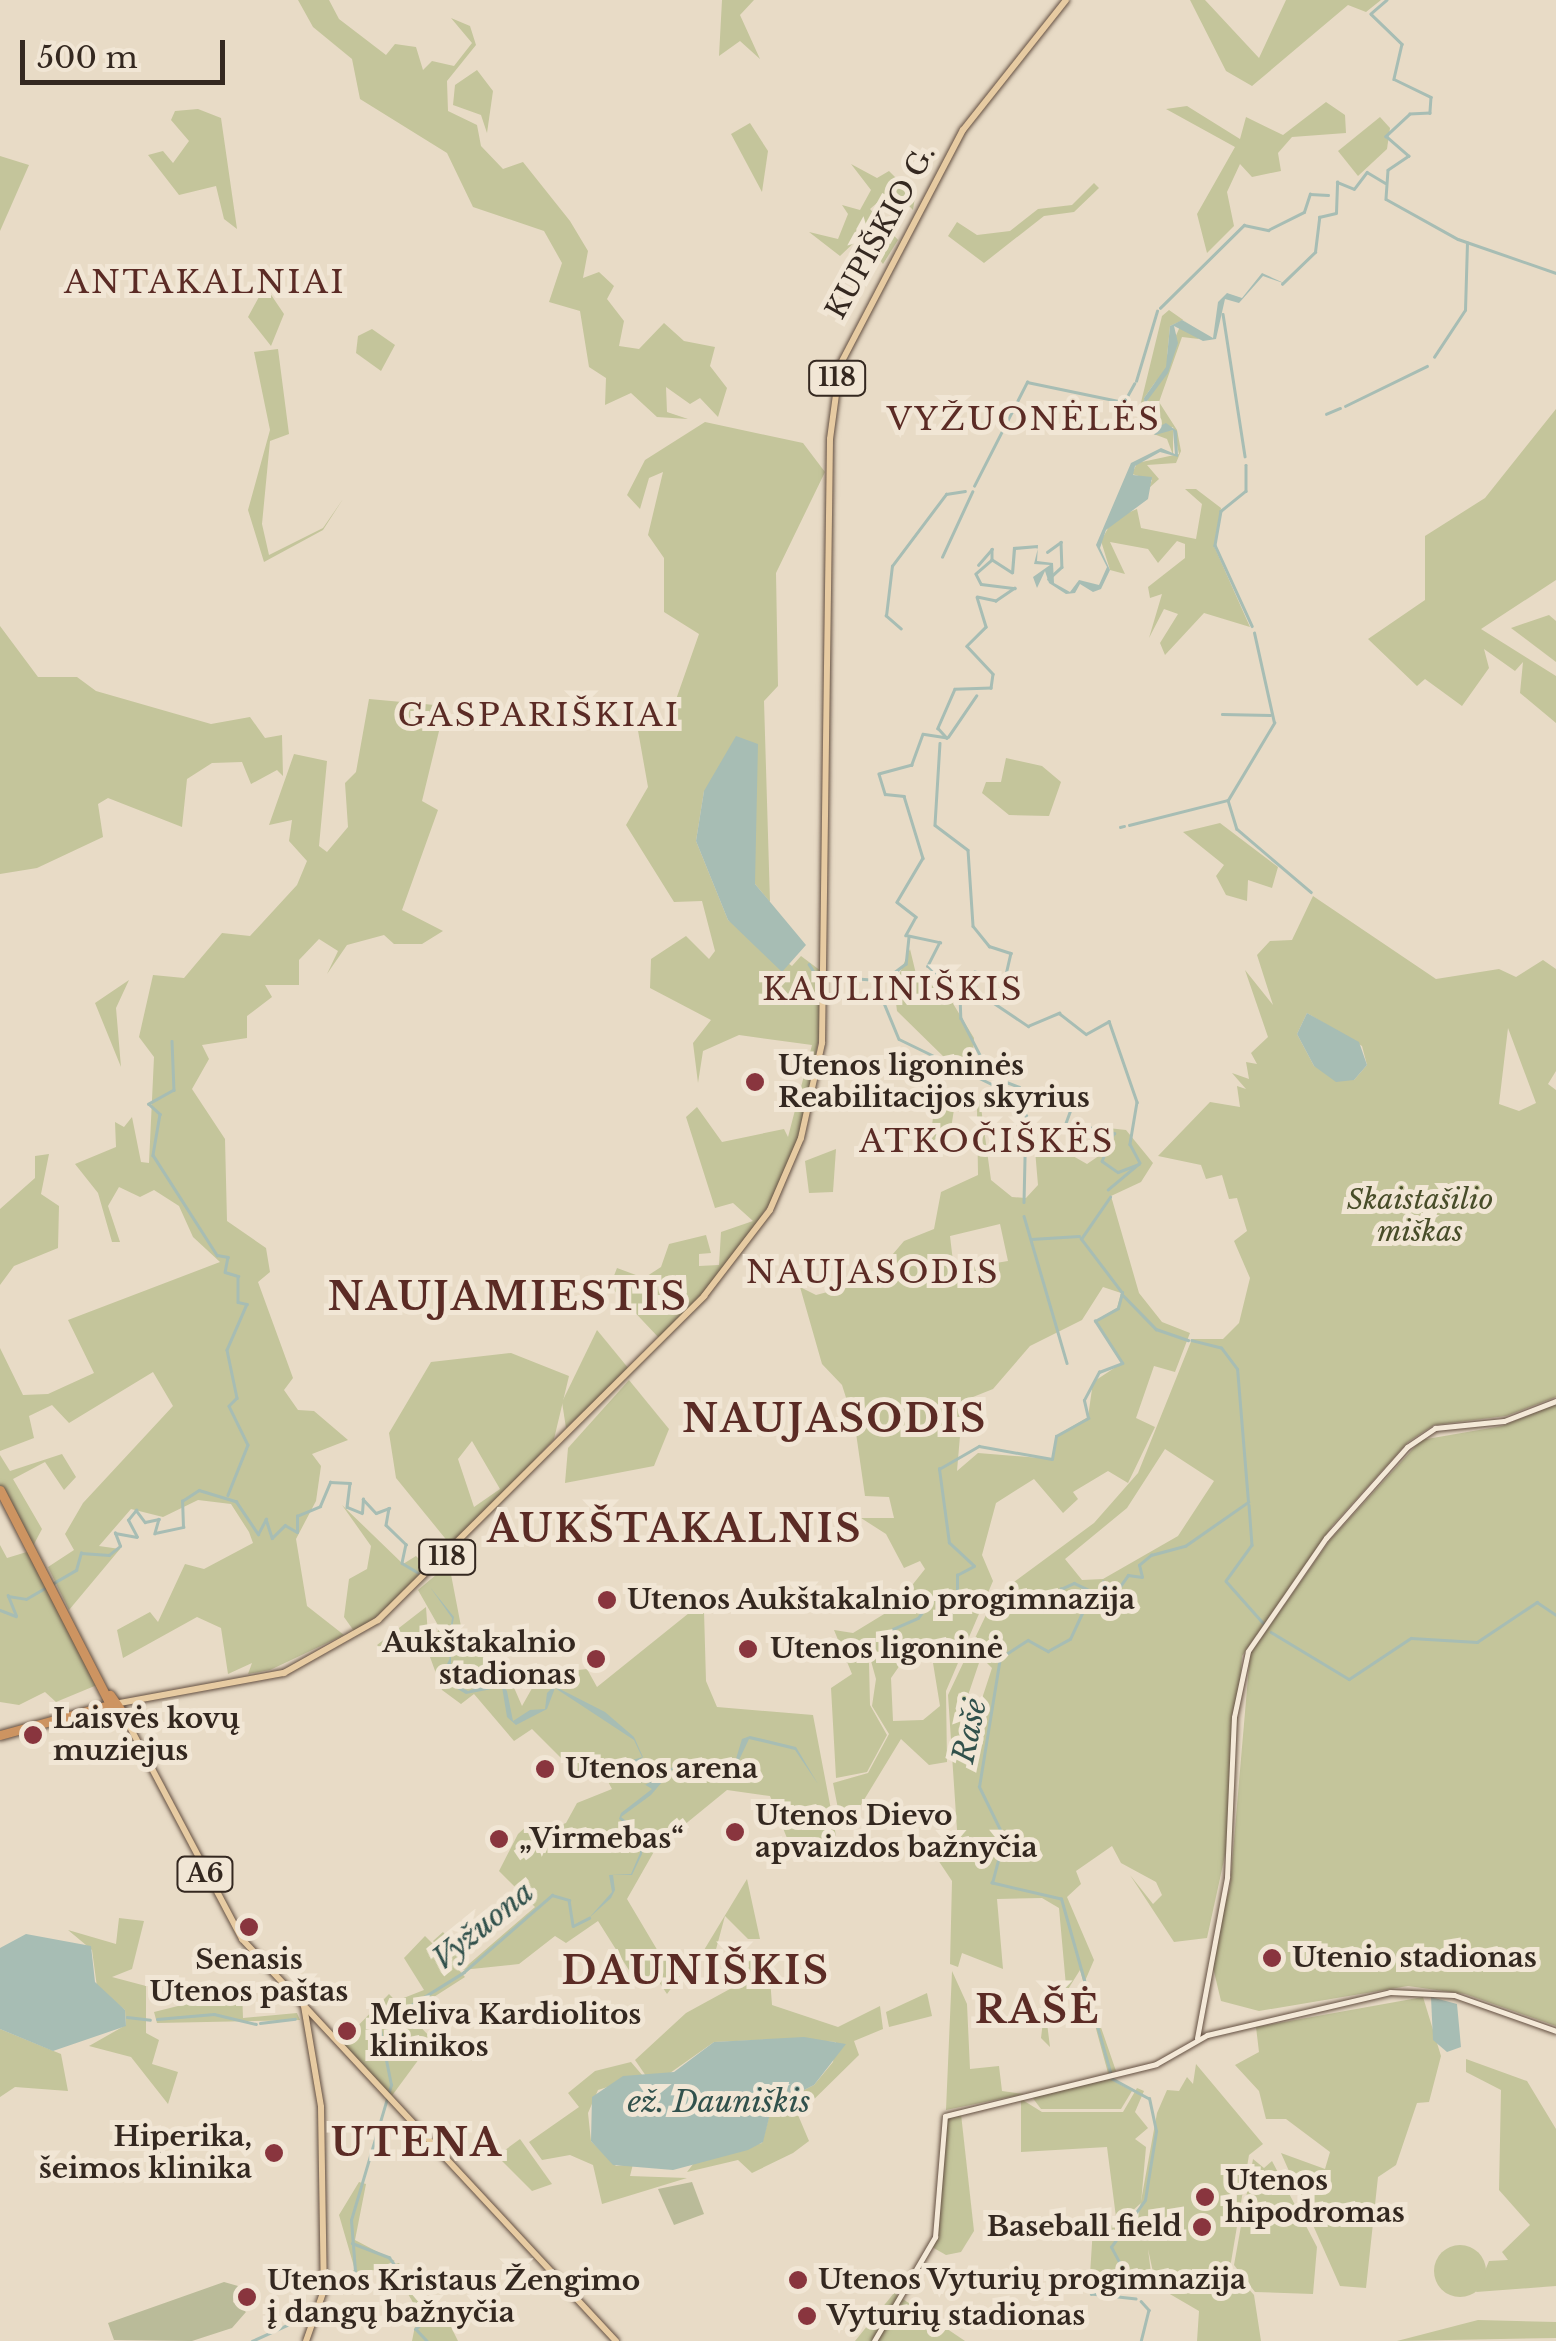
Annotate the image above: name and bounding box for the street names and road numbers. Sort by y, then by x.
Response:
street label: KUPIŠKIO G. [819,139,943,325]
road number: 118 [807,358,867,398]
road number: 118 [417,1537,477,1577]
road number: A6 [175,1854,235,1894]

